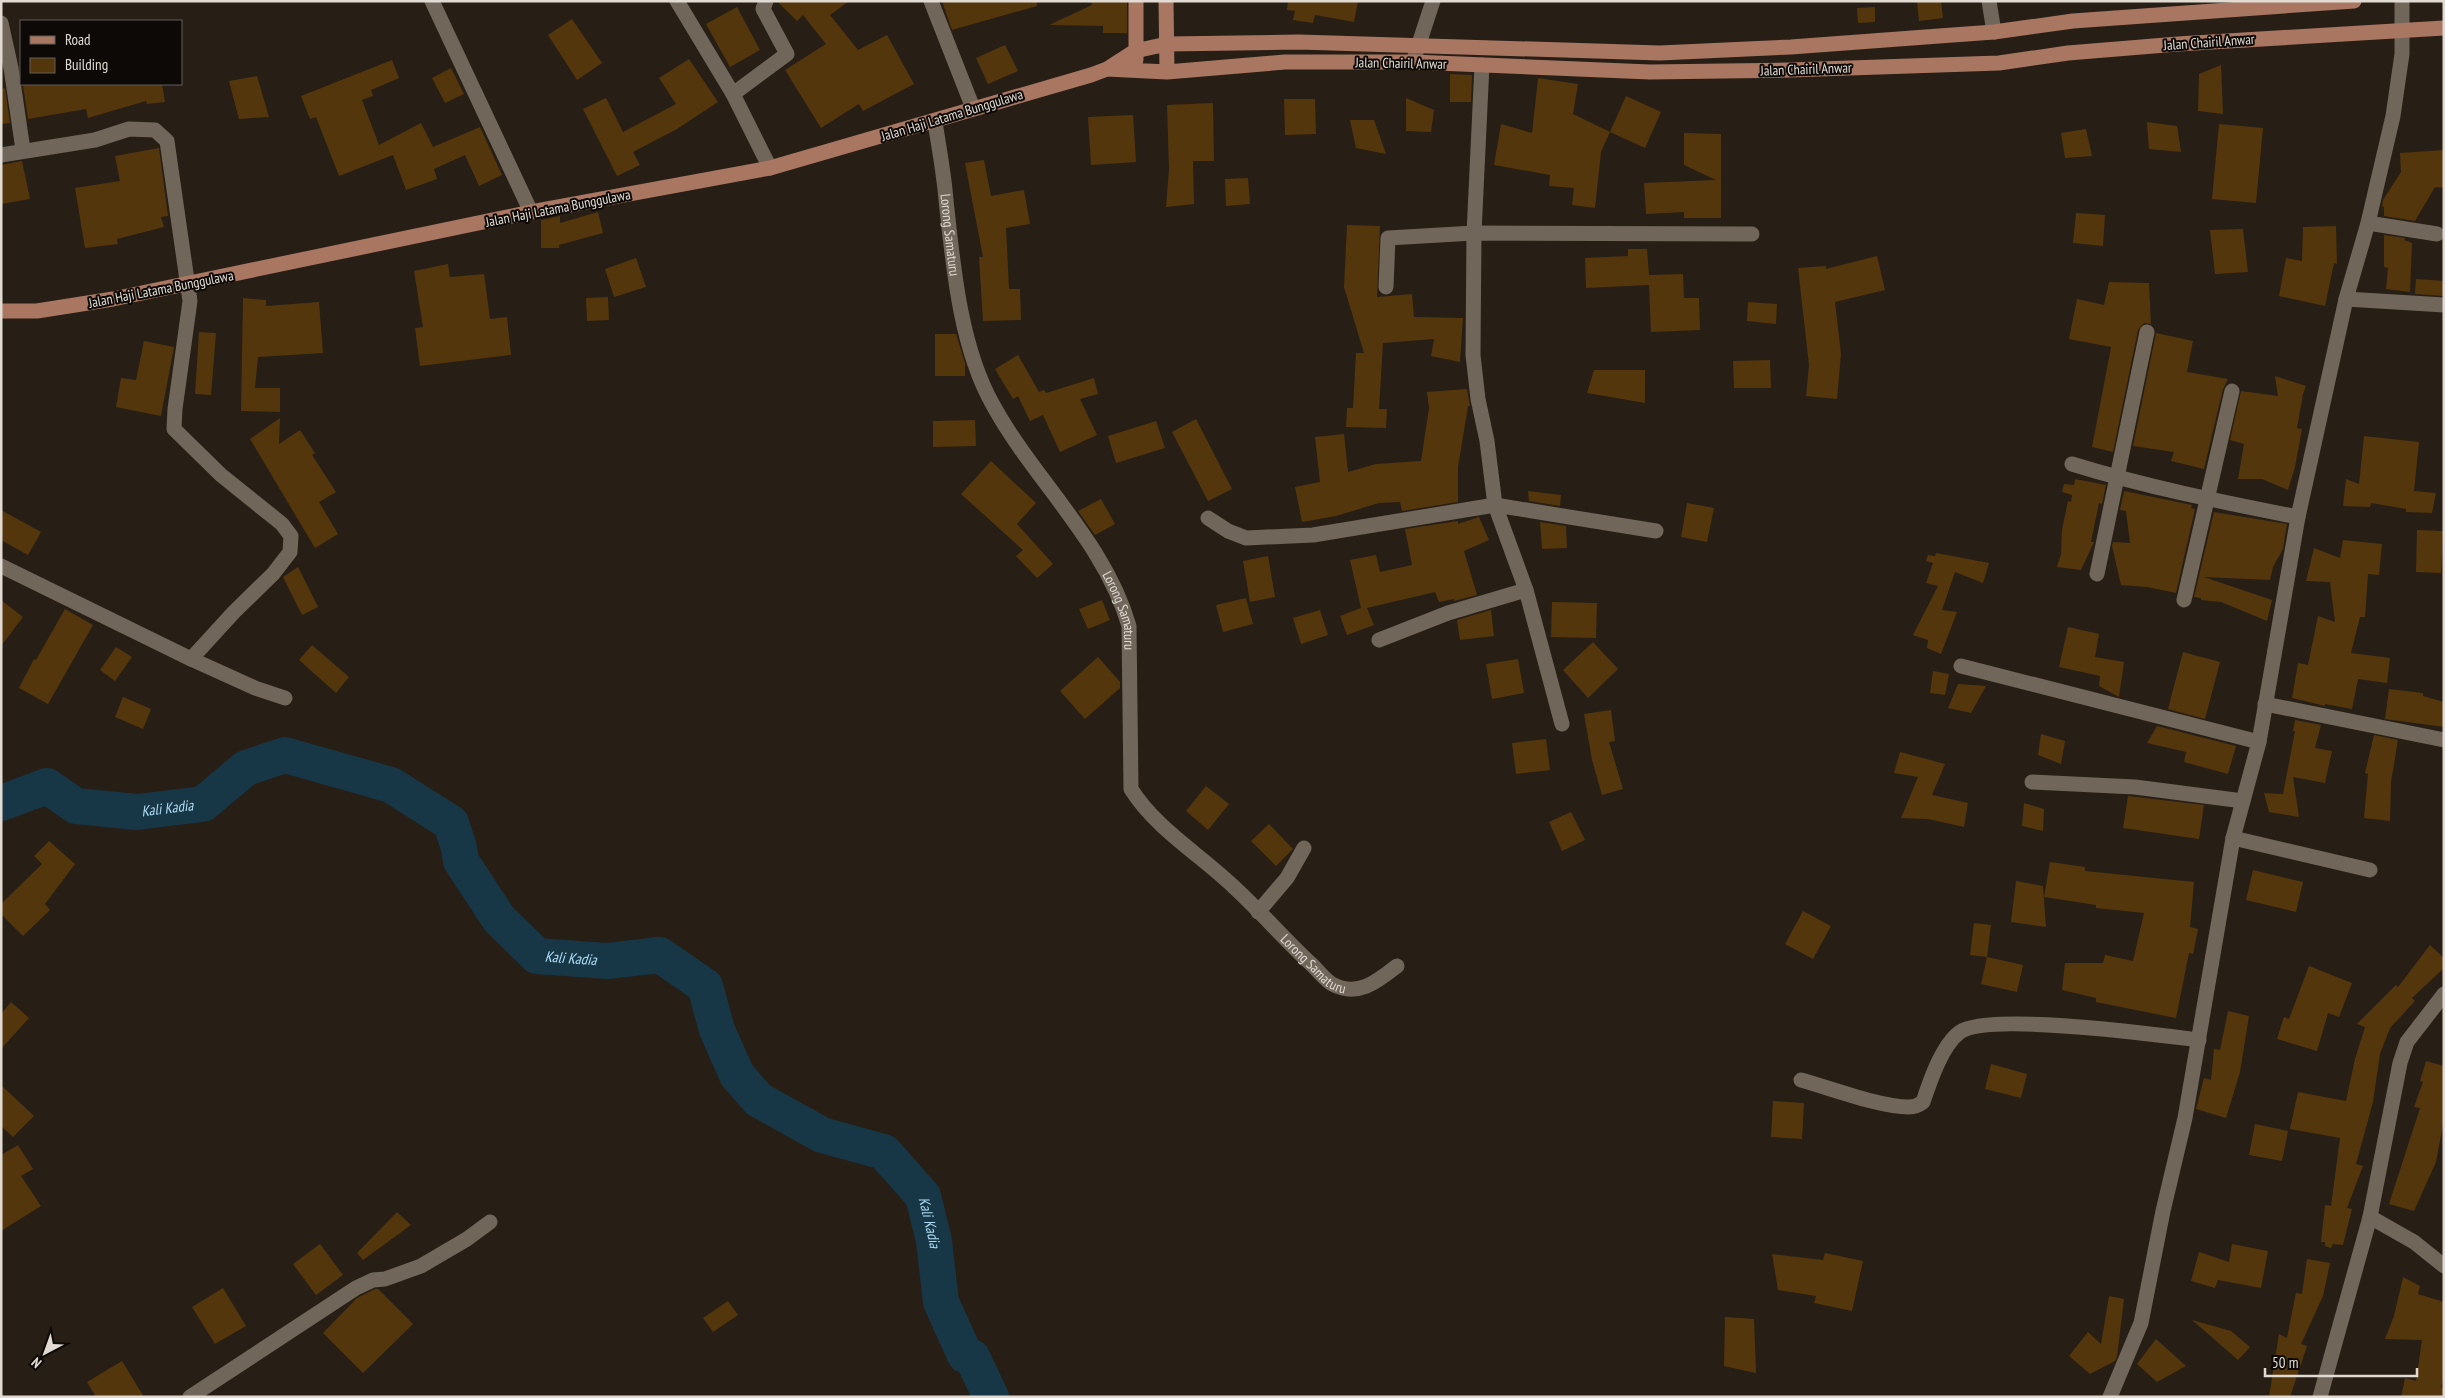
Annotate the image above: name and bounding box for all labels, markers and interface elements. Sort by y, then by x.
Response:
legend [20,20,182,85]
text: Road [65,30,91,49]
street label: Jalan Chairil Anwar [2162,30,2255,54]
street label: Jalan Chairil Anwar [1354,53,1447,73]
text: Building [65,55,108,74]
street label: Jalan Chairil Anwar [1759,58,1852,80]
street label: Jalan Haji Latama Bunggulawa [878,85,1025,145]
street label: Jalan Haji Latama Bunggulawa [483,185,632,231]
street label: Lorong Samaturu [937,193,964,277]
street label: Jalan Haji Latama Bunggulawa [86,266,235,312]
street label: Lorong Samaturu [1099,568,1138,650]
water label: Kali Kadia [140,795,195,820]
street label: Lorong Samaturu [1277,930,1348,998]
water label: Kali Kadia [544,947,598,969]
water label: Kali Kadia [915,1195,945,1250]
north arrow [20,1328,70,1378]
scale bar [2265,1346,2418,1378]
text: 50 m [2272,1353,2298,1372]
text: N [28,1354,45,1372]

